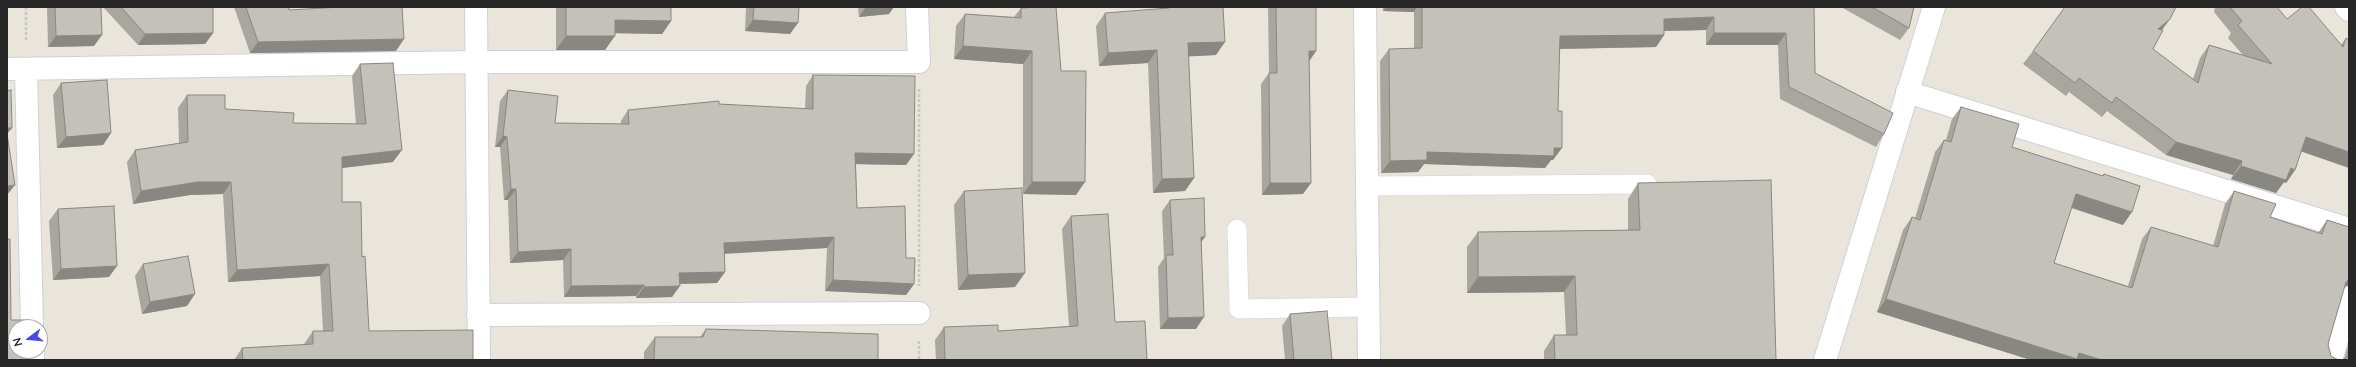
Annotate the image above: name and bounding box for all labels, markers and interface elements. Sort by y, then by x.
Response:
north arrow [8,319,48,359]
text: N [10,336,24,348]

